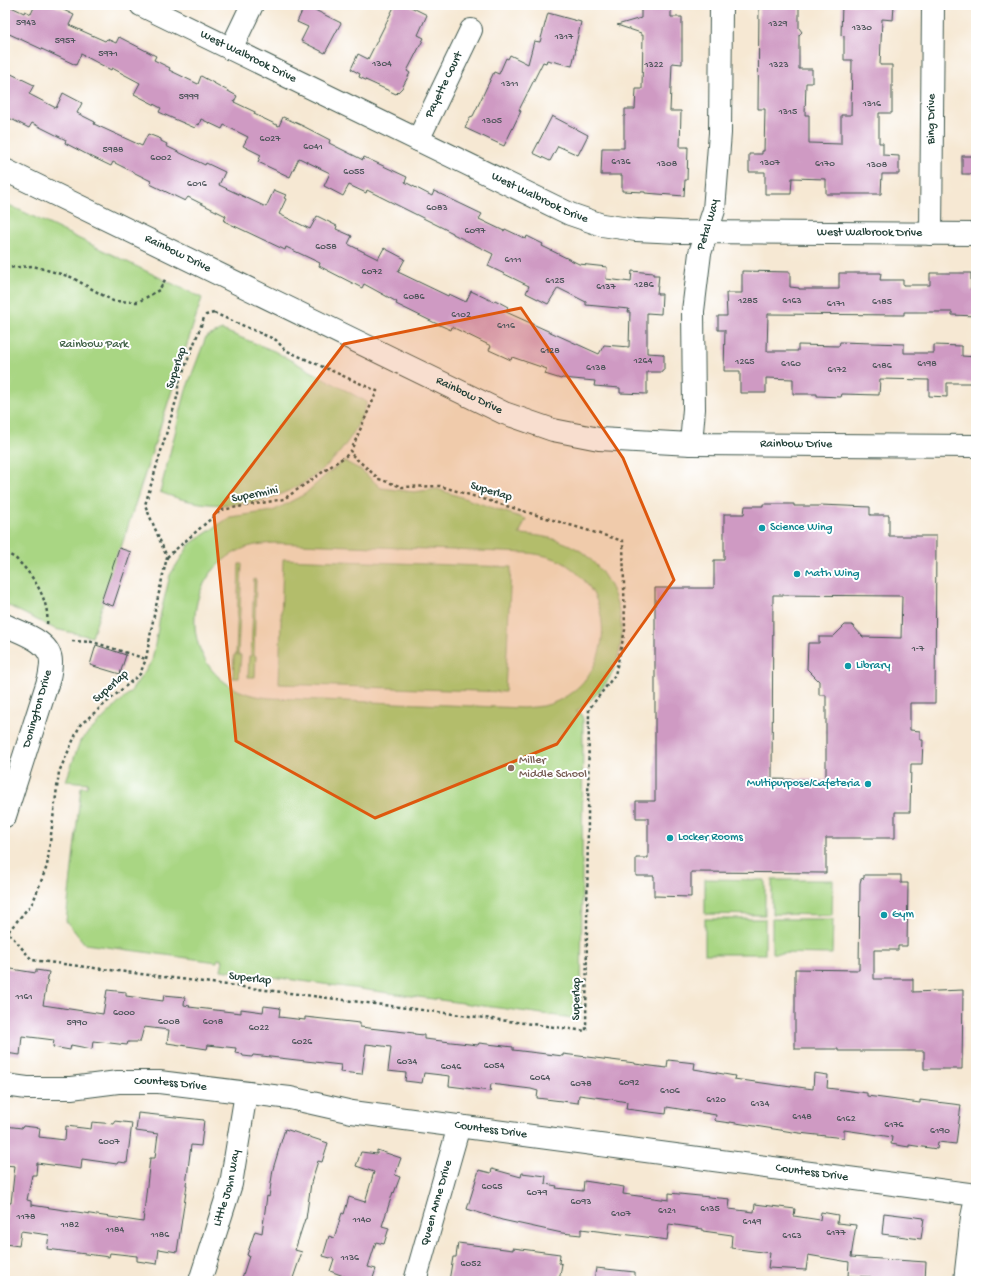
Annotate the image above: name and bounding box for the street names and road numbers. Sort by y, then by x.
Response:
street label: West Walbrook Drive [197,28,299,87]
street label: Payette Court [422,49,467,121]
street label: Bing Drive [925,93,939,145]
street label: West Walbrook Drive [489,170,591,227]
street label: Petal Way [694,199,722,253]
street label: West Walbrook Drive [817,226,923,241]
street label: Rainbow Drive [142,232,214,277]
street label: Superlap [164,345,190,390]
street label: Rainbow Drive [433,374,505,418]
street label: Rainbow Drive [760,437,833,452]
street label: Superlap [469,479,514,505]
street label: Supermini [231,484,280,506]
street label: Donington Drive [20,668,56,751]
street label: Superlap [90,668,132,706]
street label: Superlap [228,969,272,989]
street label: Superlap [570,977,584,1021]
street label: Countess Drive [134,1075,208,1095]
street label: Countess Drive [454,1119,529,1142]
street label: Little John Way [211,1149,244,1228]
street label: Queen Anne Drive [418,1158,456,1247]
street label: Countess Drive [775,1161,850,1185]

